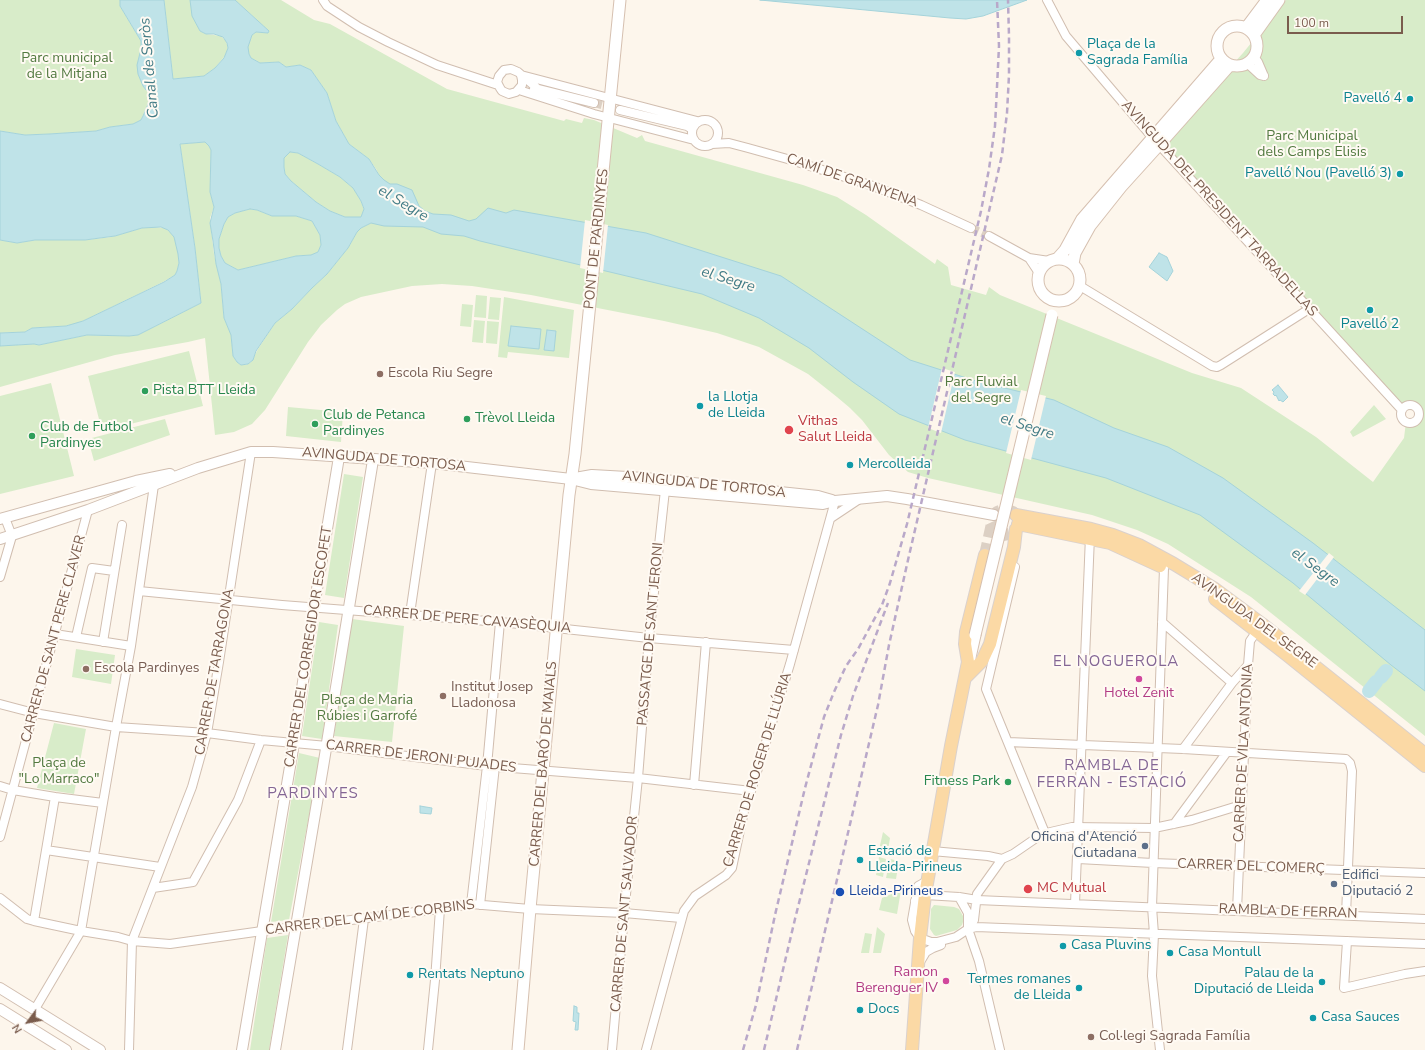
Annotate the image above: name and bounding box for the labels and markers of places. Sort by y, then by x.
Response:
place label: Plaça de la Sagrada Família [1087,37,1188,70]
marker: Plaça de la Sagrada Família [1074,48,1084,58]
place label: Pavelló 4 [1344,91,1402,107]
marker: Pavelló 4 [1405,94,1415,104]
place label: Pavelló Nou (Pavelló 3) [1245,166,1392,182]
marker: Pavelló Nou (Pavelló 3) [1395,169,1405,179]
marker: Pavelló 2 [1365,305,1375,315]
place label: Pavelló 2 [1341,317,1399,333]
place label: Escola Riu Segre [388,366,493,382]
marker: Escola Riu Segre [375,369,385,379]
place label: Pista BTT Lleida [153,383,256,399]
marker: Pista BTT Lleida [140,386,150,396]
place label: la Llotja de Lleida [708,390,765,422]
marker: la Llotja de Lleida [695,401,705,411]
place label: Club de Petanca Pardinyes [323,408,425,440]
place label: Trèvol Lleida [475,411,555,427]
marker: Trèvol Lleida [462,414,472,424]
place label: Vithas Salut Lleida [798,414,872,446]
marker: Club de Petanca Pardinyes [310,419,320,429]
place label: Club de Futbol Pardinyes [40,420,133,452]
marker: Vithas Salut Lleida [783,424,795,436]
marker: Club de Futbol Pardinyes [27,431,37,441]
place label: Mercolleida [858,457,931,473]
marker: Mercolleida [845,460,855,470]
place label: Escola Pardinyes [94,661,200,677]
marker: Escola Pardinyes [81,664,91,674]
marker: Hotel Zenit [1134,674,1144,684]
place label: Institut Josep Lladonosa [451,680,533,712]
place label: Hotel Zenit [1104,686,1174,702]
marker: Institut Josep Lladonosa [438,691,448,701]
place label: Fitness Park [924,774,1000,790]
marker: Fitness Park [1003,777,1013,787]
place label: Oficina d'Atenció Ciutadana [1031,830,1137,862]
marker: Oficina d'Atenció Ciutadana [1140,841,1150,851]
place label: Estació de Lleida-Pirineus [868,844,962,876]
marker: Estació de Lleida-Pirineus [855,855,865,865]
place label: Edifici Diputació 2 [1342,868,1413,900]
marker: Edifici Diputació 2 [1329,879,1339,889]
place label: MC Mutual [1037,881,1106,897]
marker: MC Mutual [1022,883,1034,895]
place label: Lleida-Pirineus [849,884,943,900]
marker: Lleida-Pirineus [834,886,846,898]
place label: Casa Pluvins [1071,938,1151,954]
marker: Casa Pluvins [1058,941,1068,951]
place label: Casa Montull [1178,945,1261,961]
marker: Casa Montull [1165,948,1175,958]
place label: Ramon Berenguer IV [855,965,938,998]
place label: Palau de la Diputació de Lleida [1194,966,1314,998]
place label: Rentats Neptuno [418,967,525,983]
marker: Rentats Neptuno [405,970,415,980]
place label: Termes romanes de Lleida [967,972,1071,1004]
marker: Ramon Berenguer IV [941,976,951,986]
marker: Palau de la Diputació de Lleida [1317,977,1327,987]
marker: Termes romanes de Lleida [1074,983,1084,993]
place label: Docs [868,1002,899,1018]
marker: Docs [855,1005,865,1015]
place label: Casa Sauces [1321,1010,1400,1026]
marker: Casa Sauces [1308,1013,1318,1023]
place label: Col·legi Sagrada Família [1099,1029,1250,1045]
marker: Col·legi Sagrada Família [1086,1032,1096,1042]

